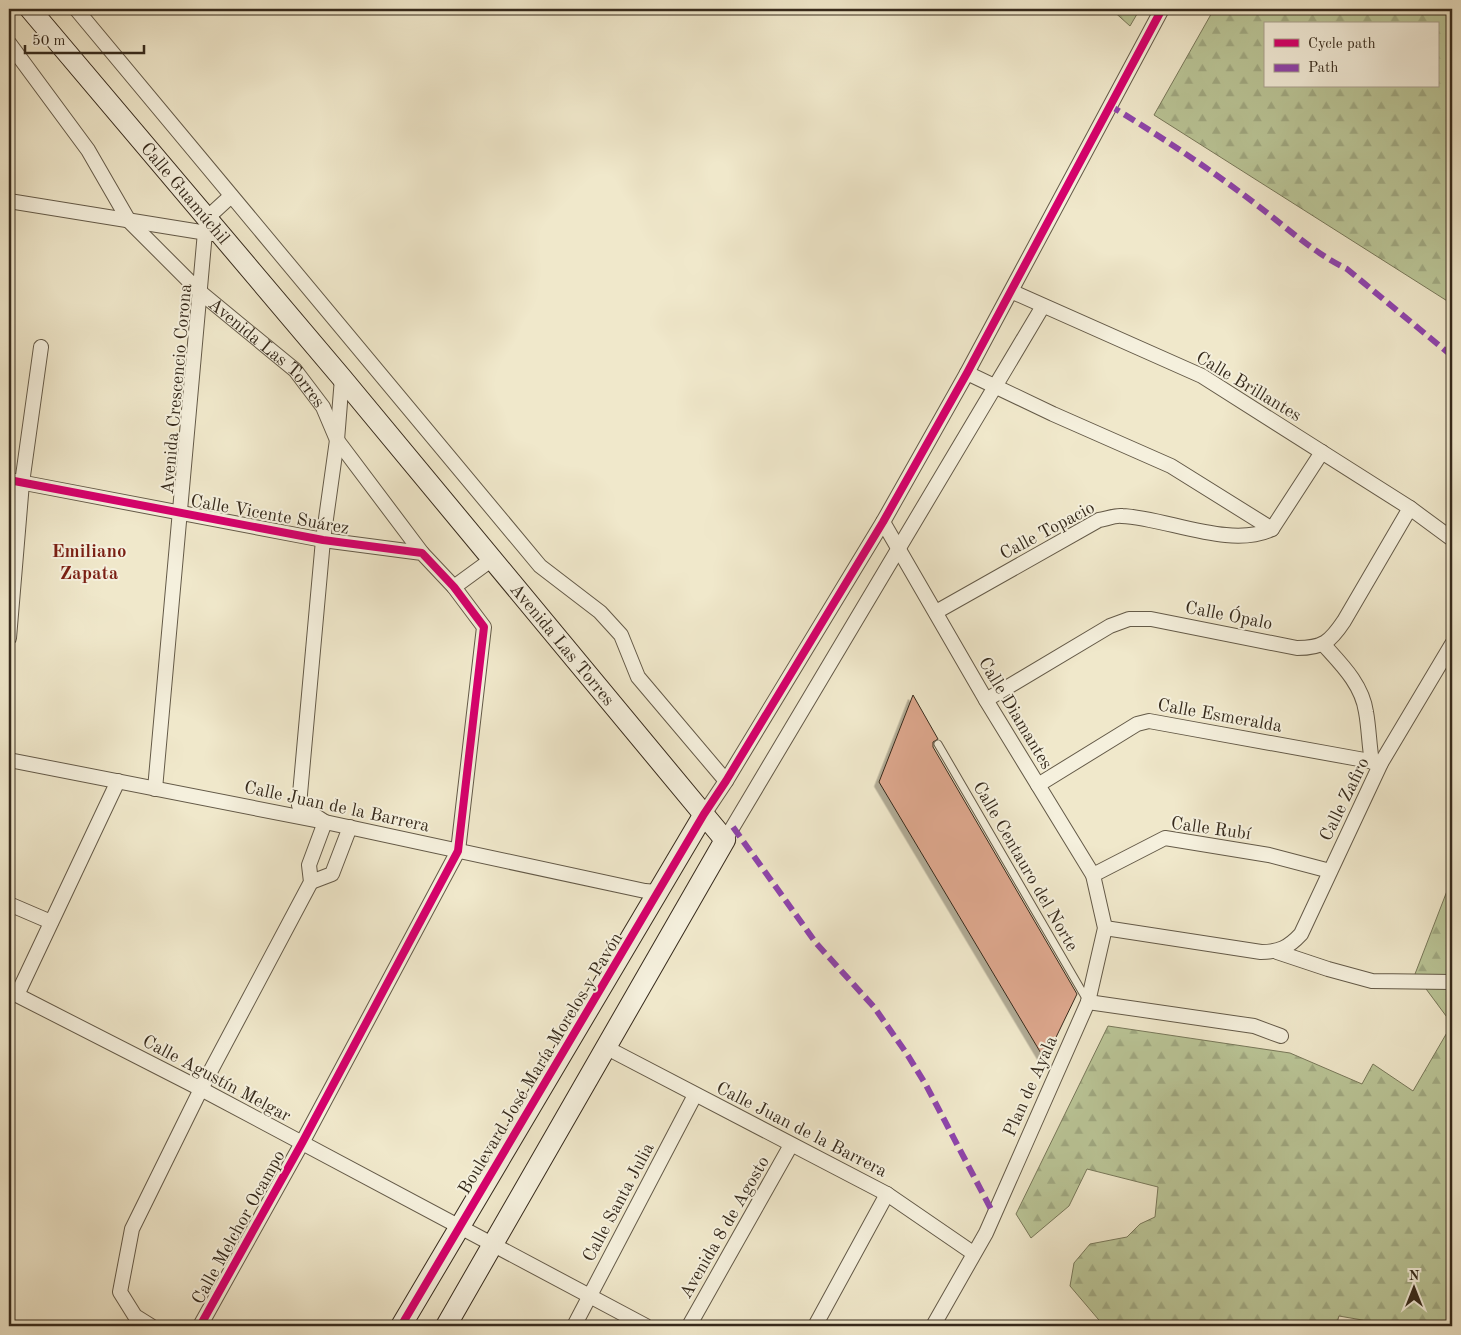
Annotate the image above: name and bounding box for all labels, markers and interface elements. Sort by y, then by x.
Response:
scale bar [25,22,144,54]
legend [1264,22,1438,88]
text: 50 m [32,34,66,49]
text: Cycle path [1308,37,1376,52]
text: Path [1308,61,1338,76]
street label: Calle Guamúchil [137,139,233,248]
street label: Avenida Crescencio Corona [159,283,195,495]
street label: Avenida Las Torres [205,295,328,411]
street label: Calle Brillantes [1193,348,1304,425]
street label: Calle Vicente Suárez [189,492,351,538]
street label: Calle Topacio [997,498,1098,563]
district label: Emiliano Zapata [51,543,127,584]
street label: Avenida Las Torres [506,580,618,710]
street label: Calle Ópalo [1184,594,1275,633]
street label: Calle Diamantes [975,654,1056,773]
street label: Calle Esmeralda [1156,696,1284,736]
street label: Calle Zafiro [1317,755,1373,844]
street label: Calle Juan de la Barrera [242,779,431,835]
street label: Calle Centauro del Norte [969,779,1081,954]
street label: Calle Rubí [1170,814,1252,844]
street label: Boulevard José María Morelos y Pavón [455,929,626,1197]
street label: Calle Agustín Melgar [139,1032,294,1126]
street label: Plan de Ayala [1001,1033,1061,1139]
street label: Calle Juan de la Barrera [713,1079,890,1181]
street label: Calle Santa Julia [580,1140,658,1265]
street label: Calle Melchor Ocampo [189,1147,289,1308]
street label: Avenida 8 de Agosto [677,1153,773,1302]
north arrow [1388,1262,1438,1312]
text: N [1409,1269,1420,1283]

